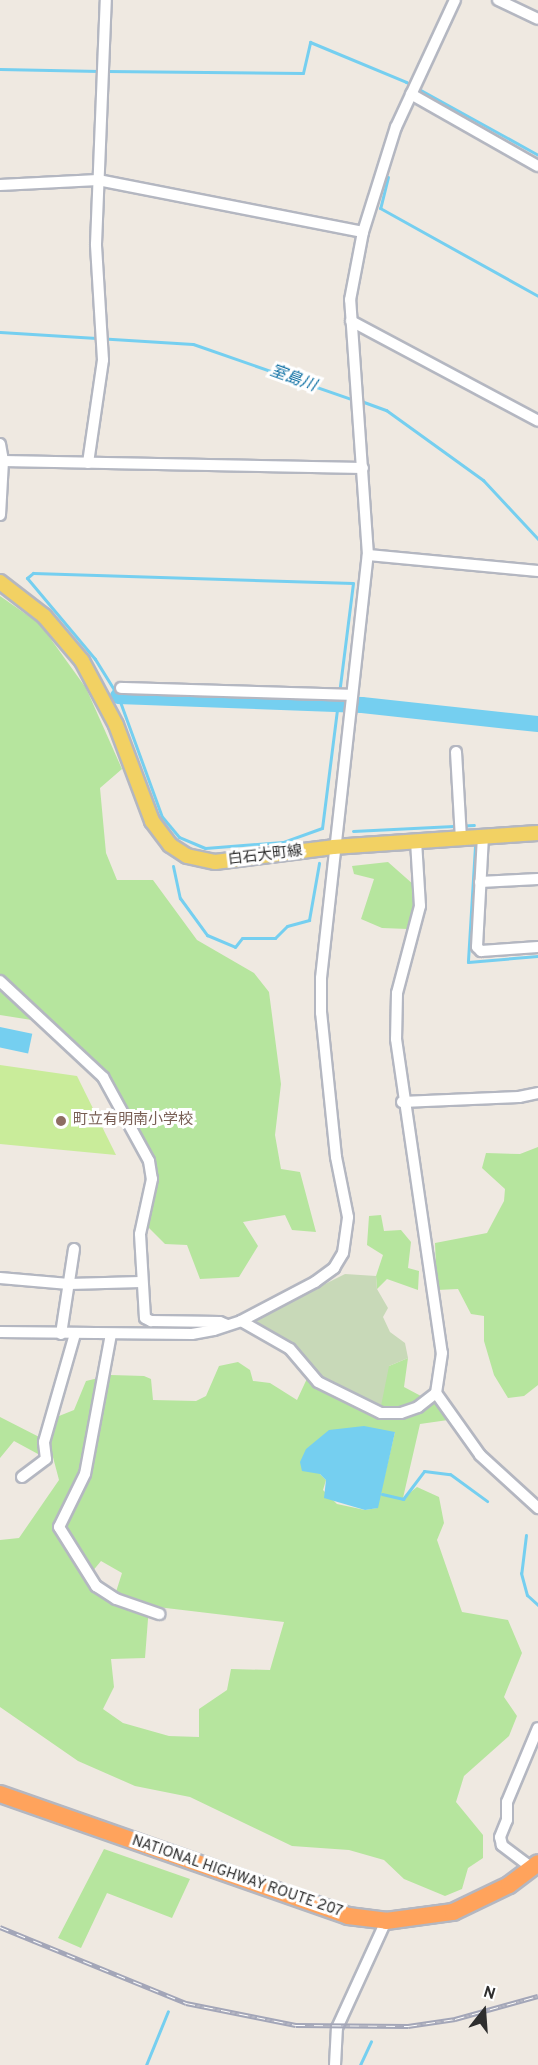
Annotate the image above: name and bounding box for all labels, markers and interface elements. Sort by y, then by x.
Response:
water label: 室島川 [267,362,319,396]
street label: 白石大町線 [227,842,303,870]
place label: 町立有明南小学校 [73,1112,193,1130]
marker: 町立有明南小学校 [54,1114,68,1128]
street label: NATIONAL HIGHWAY ROUTE 207 [129,1832,345,1922]
north arrow [454,1981,514,2041]
text: N [481,1983,498,2005]

